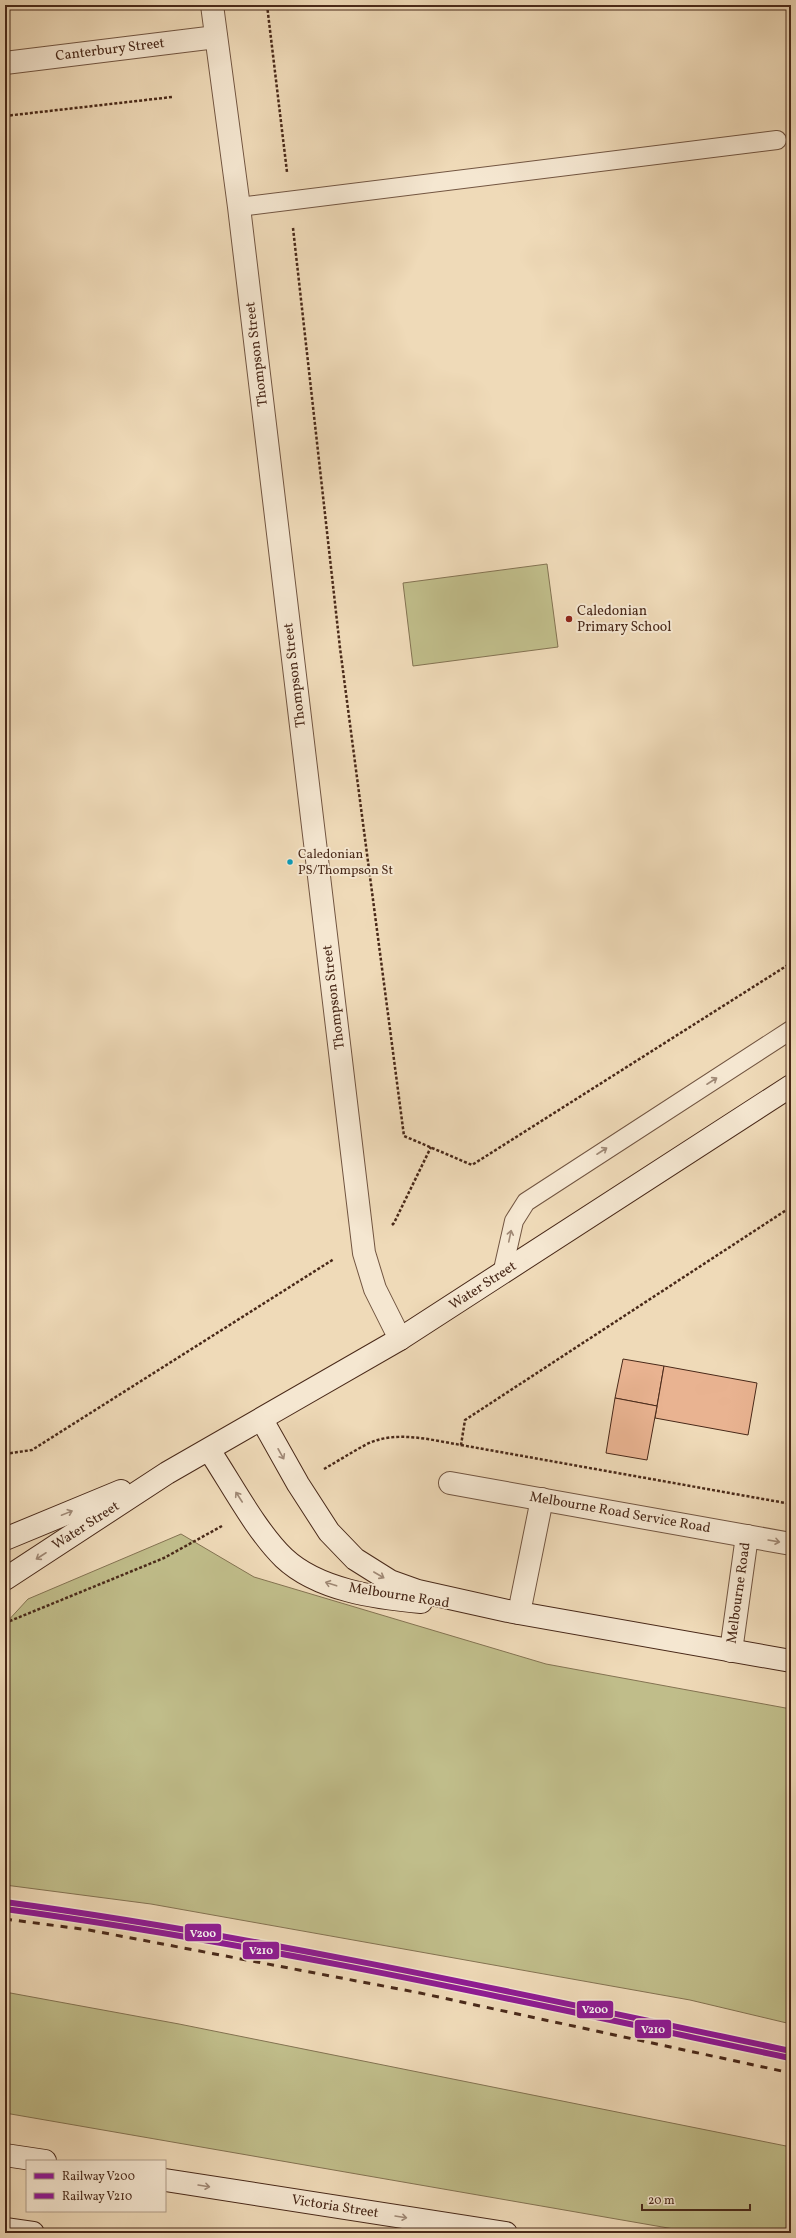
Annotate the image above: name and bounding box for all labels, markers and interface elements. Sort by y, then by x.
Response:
street label: Canterbury Street [54,34,166,66]
street label: Thompson Street [241,300,273,407]
place label: Caledonian Primary School [577,602,671,637]
marker: Caledonian Primary School [564,614,574,624]
street label: Thompson Street [279,621,311,728]
place label: Caledonian PS/Thompson St [298,846,393,880]
marker: Caledonian PS/Thompson St [285,857,295,867]
street label: Thompson Street [318,943,350,1050]
one-way arrow [706,1076,718,1084]
one-way arrow [596,1147,607,1155]
one-way arrow [507,1230,515,1243]
street label: Water Street [446,1257,520,1315]
one-way arrow [278,1448,286,1460]
street label: Melbourne Road Service Road [528,1488,712,1538]
one-way arrow [235,1491,243,1503]
street label: Water Street [49,1497,123,1555]
one-way arrow [61,1509,73,1517]
one-way arrow [767,1537,780,1545]
street label: Melbourne Road [723,1541,756,1645]
one-way arrow [35,1552,47,1560]
one-way arrow [373,1571,385,1579]
street label: Melbourne Road [347,1579,451,1613]
one-way arrow [325,1580,338,1587]
line badge: V200 [184,1923,222,1942]
text: V200 [190,1927,216,1942]
line badge: V210 [242,1941,280,1960]
text: V210 [249,1944,273,1959]
line badge: V200 [576,2000,614,2019]
text: V200 [582,2003,608,2018]
line badge: V210 [634,2019,672,2039]
text: V210 [641,2023,665,2038]
legend [26,2160,166,2212]
text: Railway V200 [62,2169,135,2185]
one-way arrow [197,2182,210,2190]
scale bar [642,2186,750,2212]
text: Railway V210 [62,2189,132,2205]
street label: Victoria Street [290,2191,380,2223]
text: 20 m [648,2193,675,2209]
one-way arrow [394,2213,407,2221]

